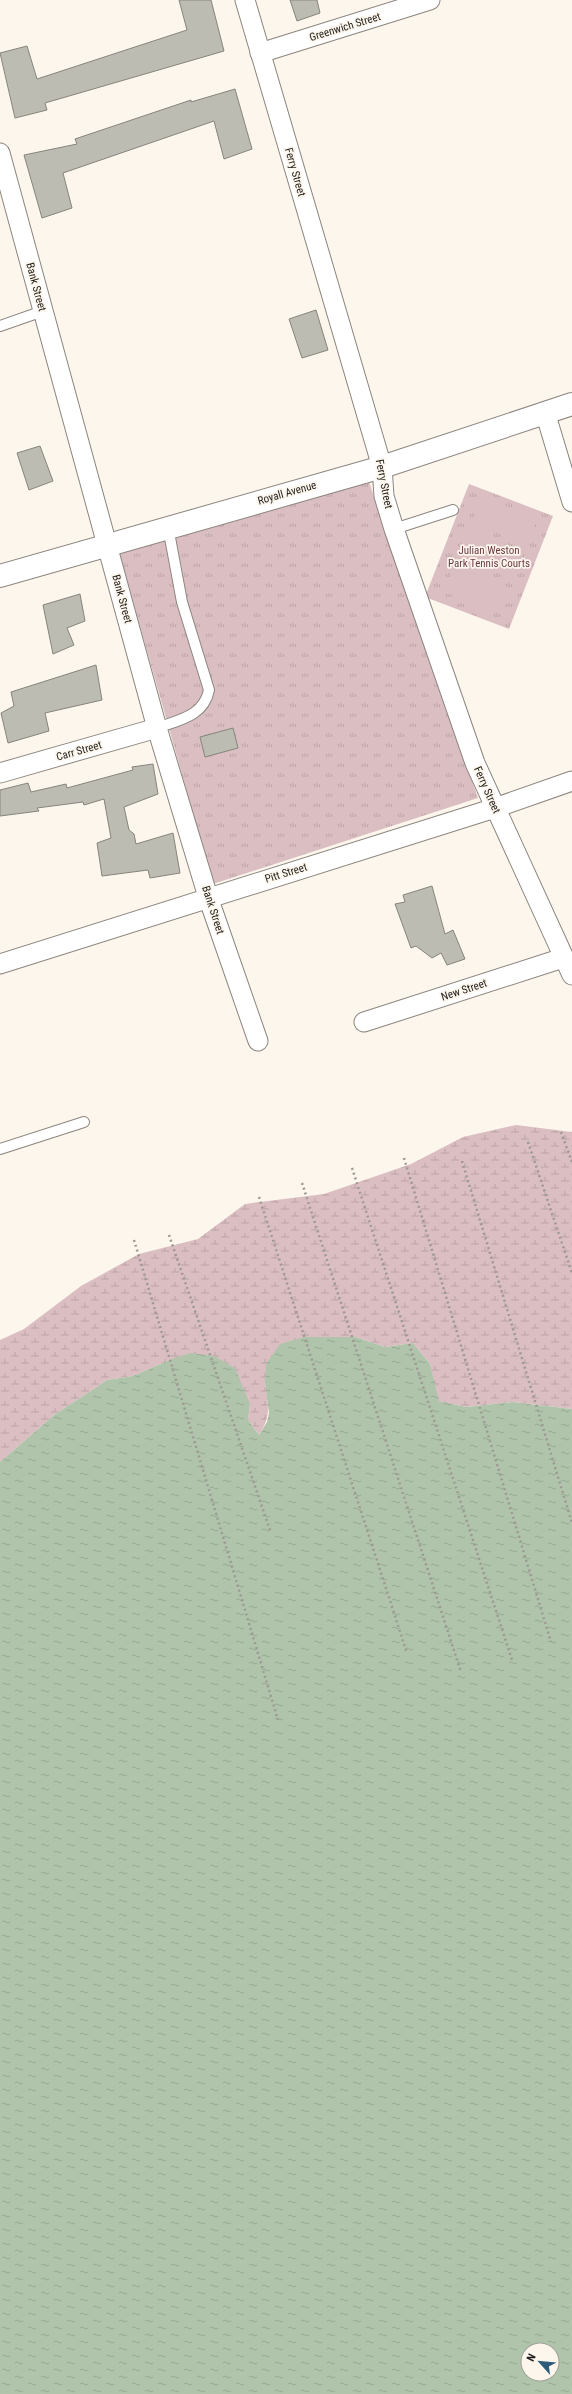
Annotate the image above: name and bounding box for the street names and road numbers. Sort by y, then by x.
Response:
street label: Greenwich Street [308,10,382,44]
street label: Ferry Street [282,146,308,198]
street label: Bank Street [23,261,49,313]
street label: Ferry Street [373,458,395,510]
street label: Royall Avenue [256,478,318,508]
street label: Bank Street [109,573,135,625]
street label: Carr Street [55,738,103,764]
street label: Ferry Street [471,765,503,815]
street label: Pitt Street [263,860,309,886]
street label: Bank Street [199,884,227,936]
street label: New Street [439,976,489,1004]

